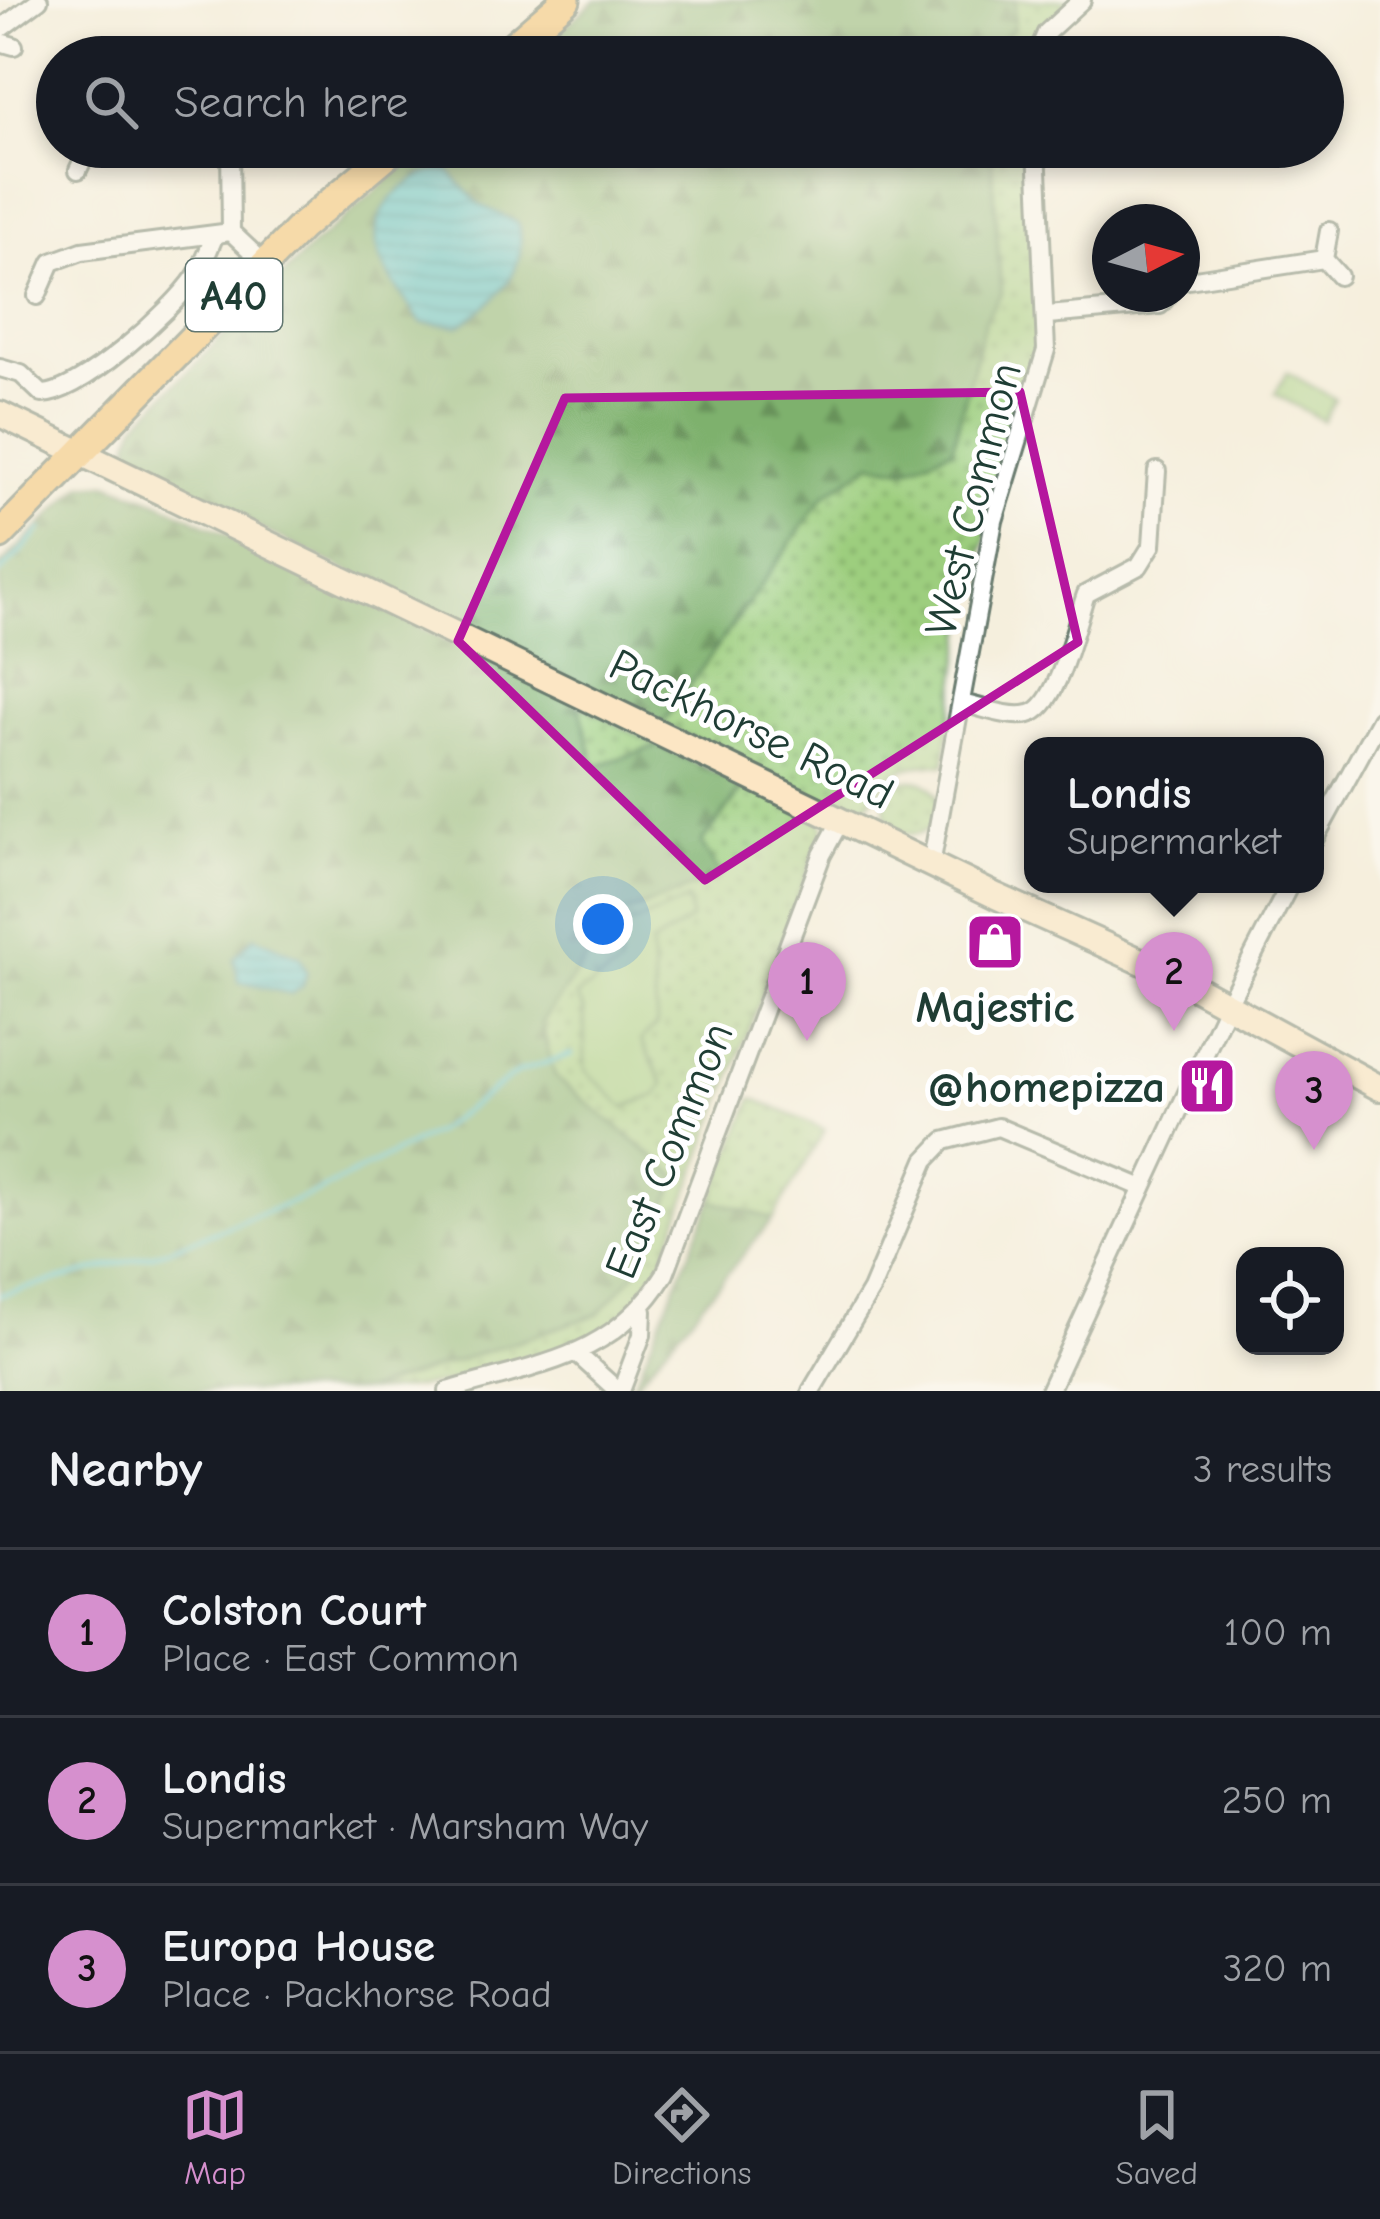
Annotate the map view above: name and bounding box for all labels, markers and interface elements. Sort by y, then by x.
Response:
search box [36,36,1344,168]
icon: search [78,69,144,135]
text: Search here [174,76,408,128]
north arrow [1092,204,1200,312]
road number: A40 [186,259,282,331]
street label: West Common [914,357,1032,641]
street label: Packhorse Road [601,638,902,820]
popup [1024,737,1324,893]
text: Londis [1067,767,1191,819]
text: Supermarket [1067,819,1281,864]
your location [573,894,633,954]
shop icon: Majestic [964,911,1026,973]
pin: 2 [1135,932,1213,1031]
pin: 1 [768,942,846,1041]
place label: Majestic [916,981,1074,1033]
street label: East Common [594,1015,744,1286]
pin: 3 [1275,1051,1353,1150]
restaurant icon: @homepizza [1176,1055,1238,1117]
place label: @homepizza [927,1061,1165,1113]
map controls [1236,1247,1344,1355]
button: locate [1236,1247,1344,1355]
text: Nearby [48,1440,202,1499]
text: 3 results [1193,1447,1332,1492]
text: Colston Court [162,1584,426,1636]
text: 1 [79,1610,95,1655]
text: 100 m [1224,1610,1332,1655]
text: Place · East Common [162,1636,519,1681]
text: Londis [162,1752,286,1804]
text: 2 [77,1778,97,1823]
text: 250 m [1221,1778,1332,1823]
text: Supermarket · Marsham Way [162,1804,648,1849]
text: Europa House [162,1920,435,1972]
text: 3 [77,1946,97,1991]
text: 320 m [1223,1946,1332,1991]
text: Place · Packhorse Road [162,1972,552,2017]
tab: Map [182,2082,248,2192]
tab: Directions [612,2082,752,2192]
tab: Saved [1116,2082,1198,2192]

